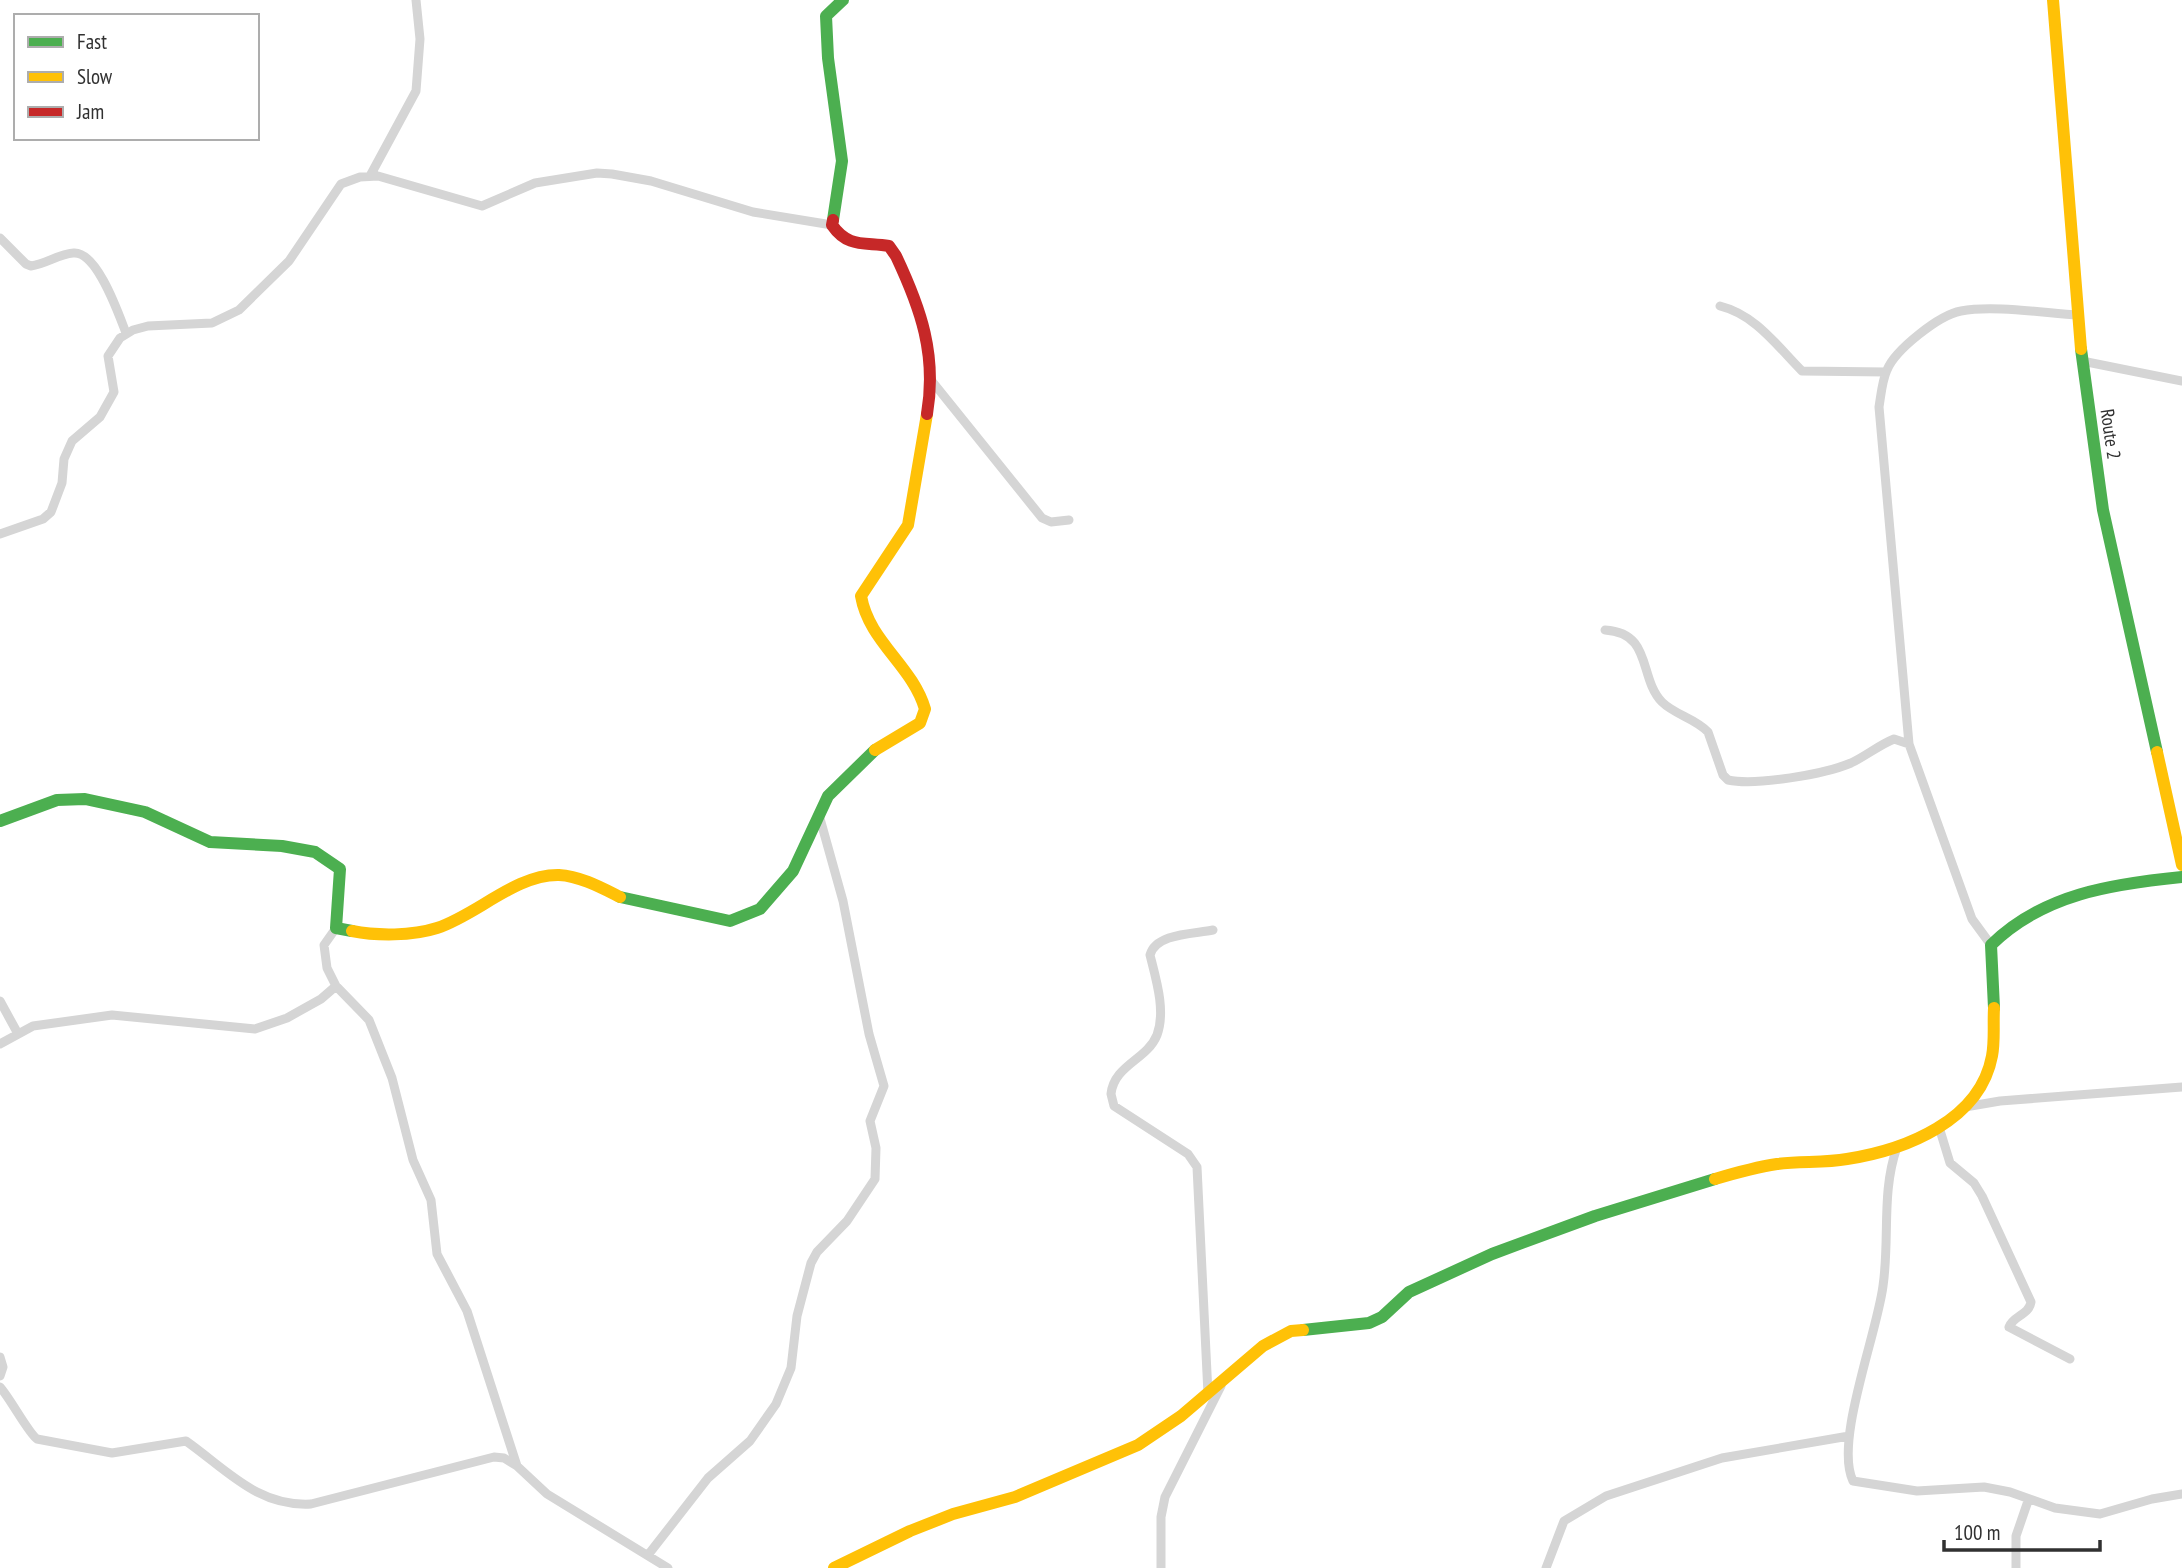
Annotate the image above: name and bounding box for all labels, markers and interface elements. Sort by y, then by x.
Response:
legend [14,14,259,140]
text: Fast [77,28,107,55]
text: Slow [77,63,113,90]
text: Jam [76,98,104,125]
street label: Route 2 [2096,407,2126,461]
scale bar [1944,1508,2100,1552]
text: 100 m [1954,1519,2000,1546]

